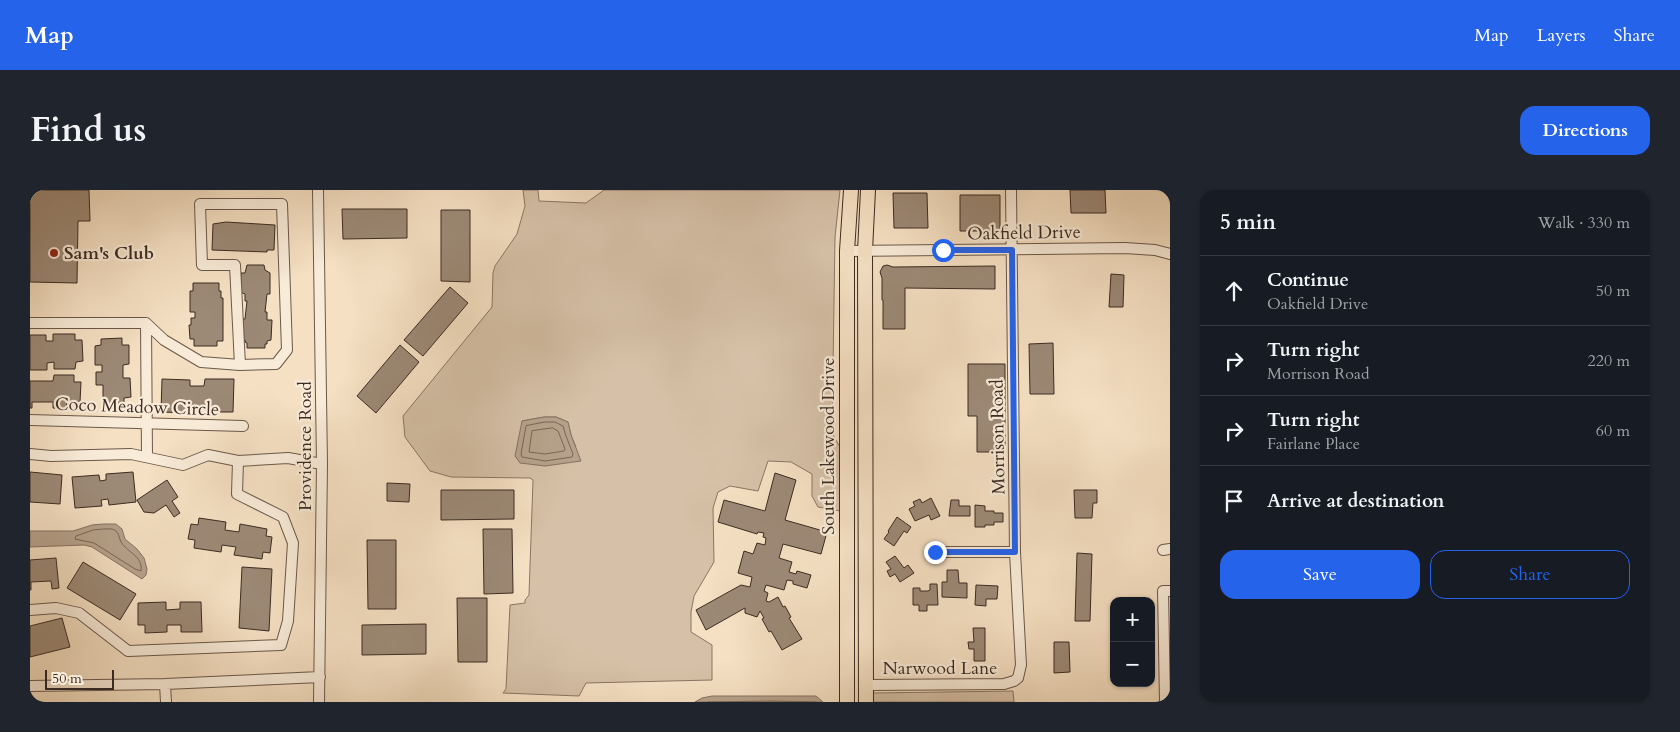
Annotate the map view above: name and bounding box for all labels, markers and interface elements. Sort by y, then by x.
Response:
text: Map [25,19,74,52]
text: Map [1474,23,1509,48]
text: Layers [1537,23,1586,48]
text: Share [1614,23,1655,48]
text: Find us [30,106,146,154]
button: Directions [1520,106,1650,155]
text: 5 min [1220,208,1276,237]
text: Walk · 330 m [1538,212,1630,234]
street label: Oakfield Drive [967,220,1081,246]
route start [932,239,955,262]
place label: Sam's Club [64,241,154,266]
marker: Sam's Club [48,247,60,259]
text: Continue [1267,267,1349,293]
icon: ahead [1220,277,1248,305]
text: 50 m [1596,280,1630,302]
text: Oakfield Drive [1267,293,1368,315]
text: Turn right [1267,337,1359,363]
icon: right [1220,347,1248,375]
text: 220 m [1588,350,1630,372]
street label: South Lakewood Drive [816,357,841,535]
text: Morrison Road [1267,363,1369,385]
street label: Morrison Road [984,379,1012,495]
street label: Providence Road [293,381,318,511]
street label: Coco Meadow Circle [55,392,219,422]
text: Turn right [1267,407,1359,433]
icon: right [1220,417,1248,445]
text: 60 m [1596,420,1630,442]
text: Fairlane Place [1267,433,1360,455]
icon: arrive [1220,487,1248,515]
text: Arrive at destination [1267,488,1444,514]
route end [924,541,947,564]
button: Save [1220,550,1420,599]
button: Share [1430,550,1630,599]
map controls [1110,597,1155,687]
button: + [1110,597,1155,642]
button: − [1110,642,1155,687]
street label: Narwood Lane [882,656,998,681]
scale bar [45,667,114,690]
text: 50 m [52,669,82,688]

